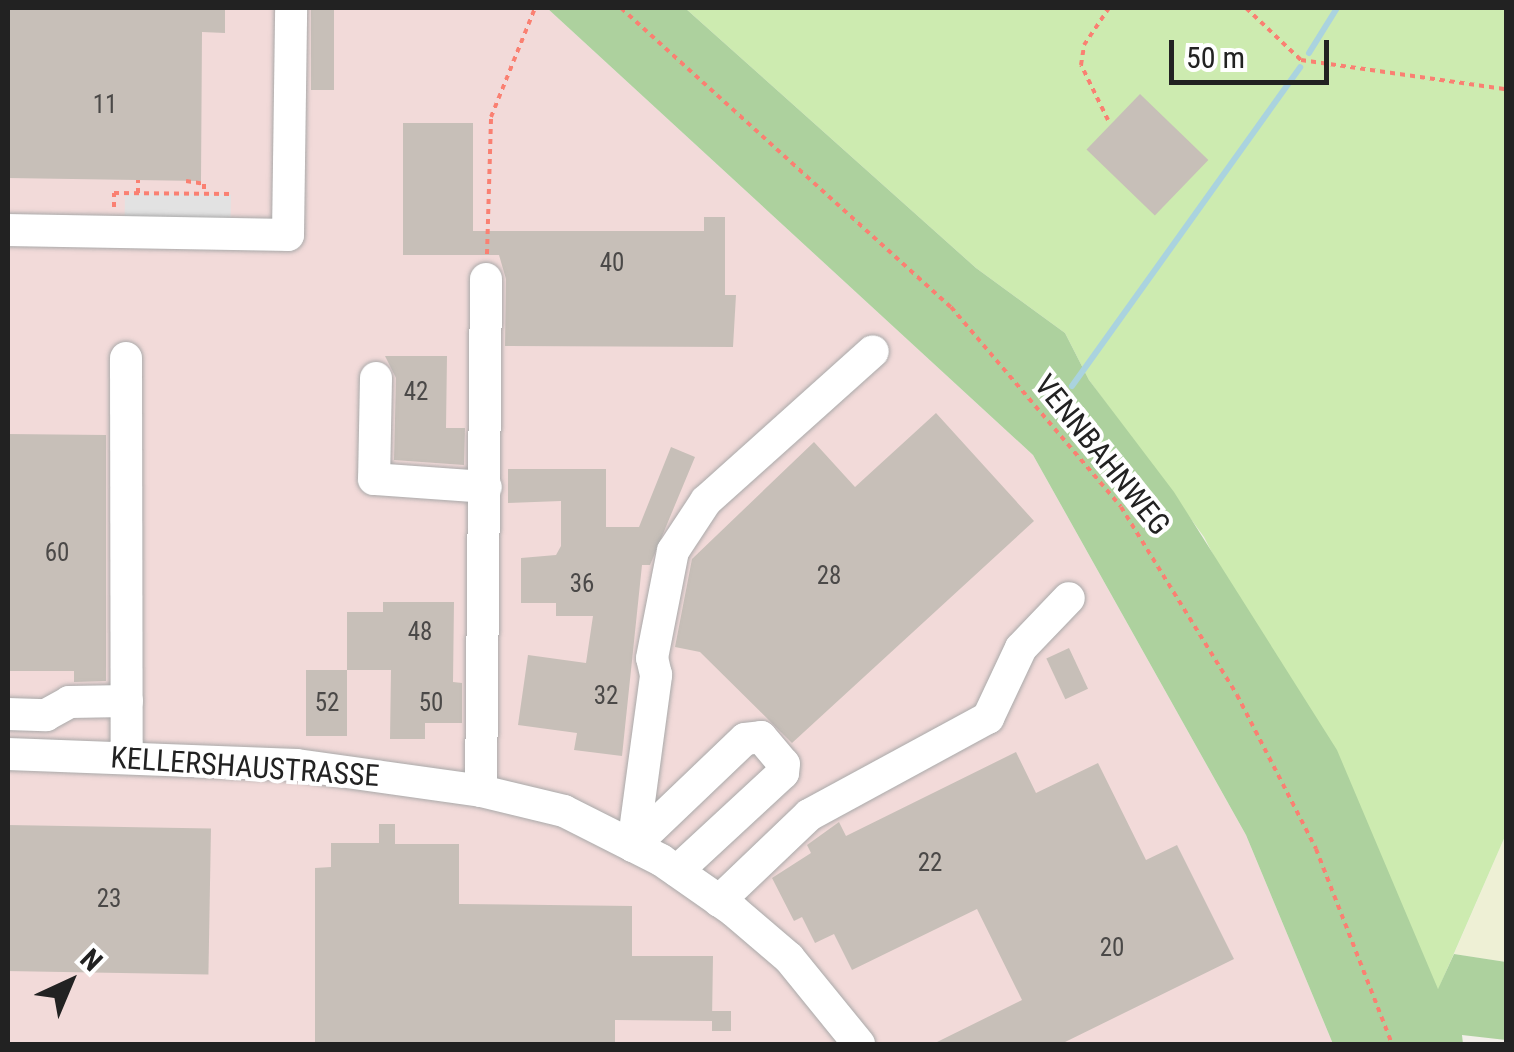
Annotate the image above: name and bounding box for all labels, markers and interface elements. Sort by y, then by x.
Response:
scale bar [1174,20,1334,82]
text: 50 m [1186,40,1245,75]
house number: 11 [93,90,117,120]
house number: 40 [600,248,624,278]
street label: VENNBAHNWEG [1027,368,1177,542]
house number: 42 [404,377,428,407]
house number: 60 [45,538,69,568]
house number: 28 [817,561,841,591]
house number: 36 [570,569,594,599]
house number: 48 [408,617,432,647]
house number: 32 [594,681,618,711]
house number: 52 [315,688,339,718]
house number: 50 [419,688,443,718]
street label: KELLERSHAUSTRASSE [109,740,381,794]
house number: 22 [918,848,942,878]
house number: 23 [97,884,121,914]
north arrow [20,932,120,1032]
house number: 20 [1100,933,1124,963]
text: N [74,942,109,978]

